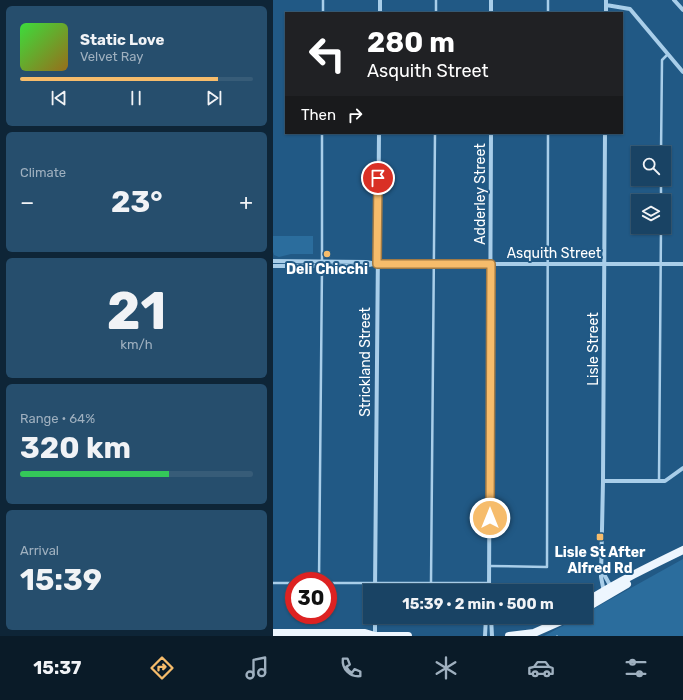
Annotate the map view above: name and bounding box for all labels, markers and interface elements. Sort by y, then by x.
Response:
text: 280 m [367,26,455,59]
icon: left [301,28,353,80]
text: Static Love [80,31,164,49]
text: Velvet Ray [80,49,143,64]
text: Asquith Street [367,60,489,82]
icon: previous [48,87,70,109]
icon: pause [125,87,147,109]
icon: next [203,87,225,109]
icon: right [344,104,366,126]
text: Then [301,106,336,124]
street label: Adderley Street [472,143,489,245]
map controls [631,146,671,234]
button: search [631,146,671,186]
pin [361,161,395,195]
text: Climate [20,165,66,180]
icon: arrive [367,167,389,189]
text: 23° [111,184,163,220]
text: − [20,189,34,216]
text: + [239,189,253,216]
button: layers [631,194,671,234]
street label: Asquith Street [507,245,602,262]
marker: Deli Chicchi [322,249,332,259]
place label: Deli Chicchi [286,261,368,278]
text: 21 [107,280,166,342]
street label: Strickland Street [357,307,374,417]
street label: Lisle Street [585,312,602,386]
text: km/h [120,337,153,352]
text: Range · 64% [20,411,95,426]
text: 320 km [20,430,131,466]
position arrow [469,497,511,539]
marker: Lisle St After Alfred Rd [595,532,605,542]
text: Arrival [20,543,59,558]
place label: Lisle St After Alfred Rd [555,544,646,577]
text: 15:39 [20,562,102,598]
speed limit sign: 30 [285,572,337,624]
text: 15:39 · 2 min · 500 m [402,595,554,613]
icon: directions [148,654,176,682]
icon: music [243,654,271,682]
icon: phone [337,654,365,682]
icon: climate [432,654,460,682]
icon: car [527,654,555,682]
icon: filters [622,654,650,682]
text: 15:37 [33,657,81,679]

